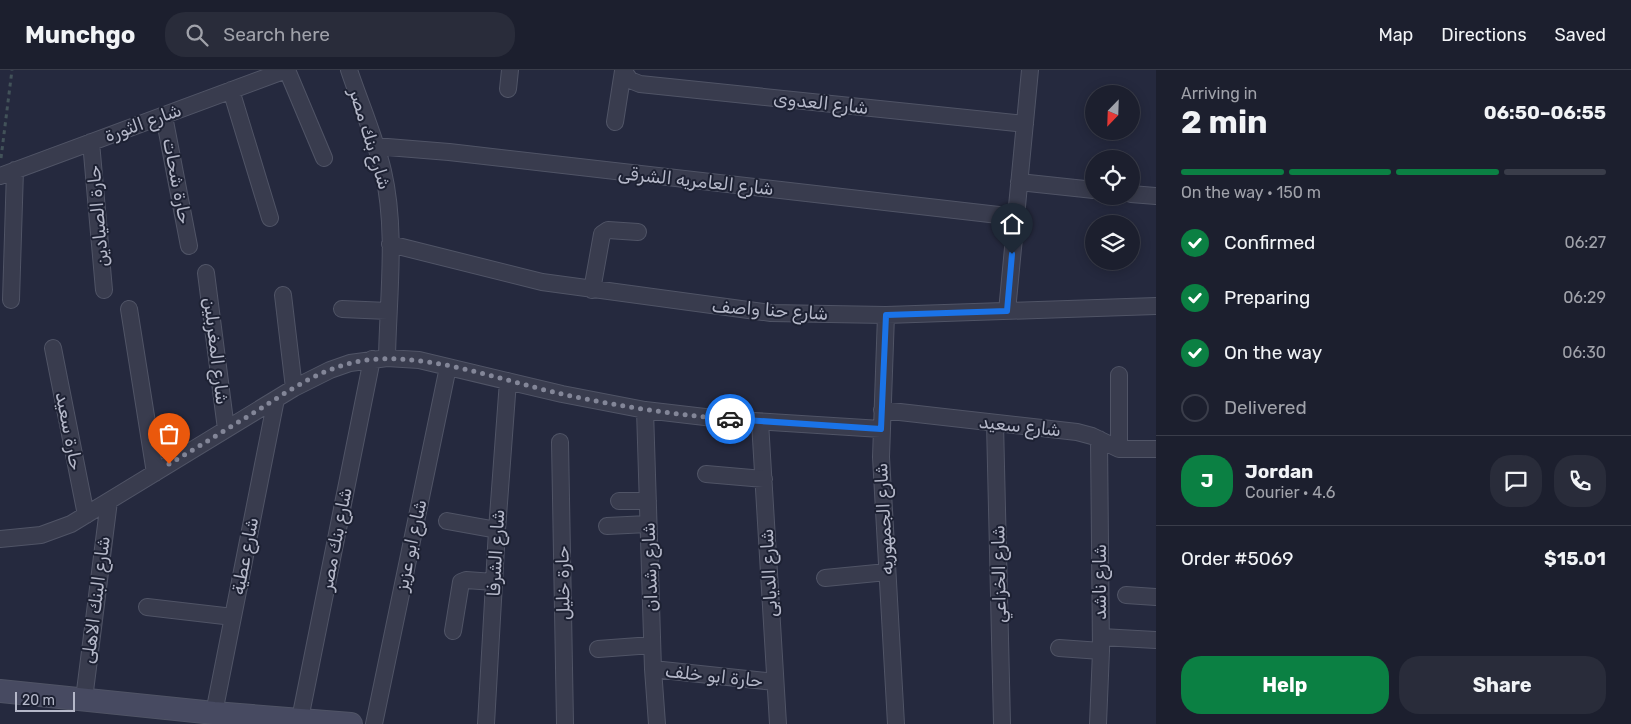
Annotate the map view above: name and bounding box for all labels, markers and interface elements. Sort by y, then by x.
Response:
search box [165,12,515,57]
text: Munchgo [25,21,135,49]
icon: search [183,21,211,49]
text: Search here [223,23,330,46]
text: Map [1378,24,1413,46]
text: Directions [1441,24,1527,46]
text: Saved [1555,24,1606,46]
text: Arriving in [1181,84,1257,103]
street label: شارع بنك مصر [343,85,396,192]
north arrow [1085,85,1140,140]
map controls [1085,85,1140,270]
street label: شارع العدوى [772,87,870,120]
street label: شارع الثورة [102,99,185,148]
text: 06:50–06:55 [1484,101,1606,124]
text: 2 min [1181,103,1268,141]
street label: حارة شحات [158,136,196,226]
button: locate [1085,150,1140,205]
street label: شارع العامريه الشرقى [617,162,775,201]
street label: حارة الصيادين [83,164,113,268]
text: On the way · 150 m [1181,183,1321,202]
pin [991,203,1033,254]
icon: home [998,210,1026,238]
button: layers [1085,215,1140,270]
icon: check [1181,229,1209,257]
text: Confirmed [1224,231,1315,254]
text: 06:27 [1564,233,1606,252]
icon: check [1181,284,1209,312]
text: Preparing [1224,286,1310,309]
text: 06:29 [1563,288,1606,307]
street label: شارع حنا واصف [711,295,829,326]
street label: شارع المغربلين [198,296,233,406]
icon: check [1181,339,1209,367]
text: On the way [1224,341,1322,364]
text: 06:30 [1562,343,1606,362]
street label: حارة سعيد [51,390,87,472]
courier [705,394,755,444]
text: Delivered [1224,396,1307,419]
icon: car [716,405,744,433]
street label: شارع سعيد [978,411,1062,442]
pin [148,413,190,464]
icon: bag [155,420,183,448]
button: chat [1490,455,1542,507]
button: phone [1554,455,1606,507]
text: Jordan [1245,460,1313,483]
street label: شارع الجمهوريه [870,462,899,576]
text: J [1201,469,1213,492]
text: Courier · 4.6 [1245,483,1335,502]
street label: شارع بنك مصر [315,486,358,594]
street label: شارع ابو عزيز [390,497,432,594]
street label: شارع الشرفا [483,509,510,597]
street label: شارع عطية [227,515,264,597]
street label: شارع رشدان [637,522,664,612]
street label: شارع الخزاعي [987,525,1013,623]
street label: شارع الديابى [756,528,783,618]
street label: شارع البنك الاهلى [77,535,116,665]
street label: شارع ناشد [1089,544,1112,620]
street label: حارة خليل [551,546,575,620]
text: Order #5069 [1181,547,1294,570]
text: $15.01 [1544,547,1606,570]
button: Help [1181,656,1389,714]
button: Share [1399,656,1606,714]
street label: حارة ابو خلف [664,660,764,692]
scale bar [15,689,75,712]
text: 20 m [22,692,55,709]

